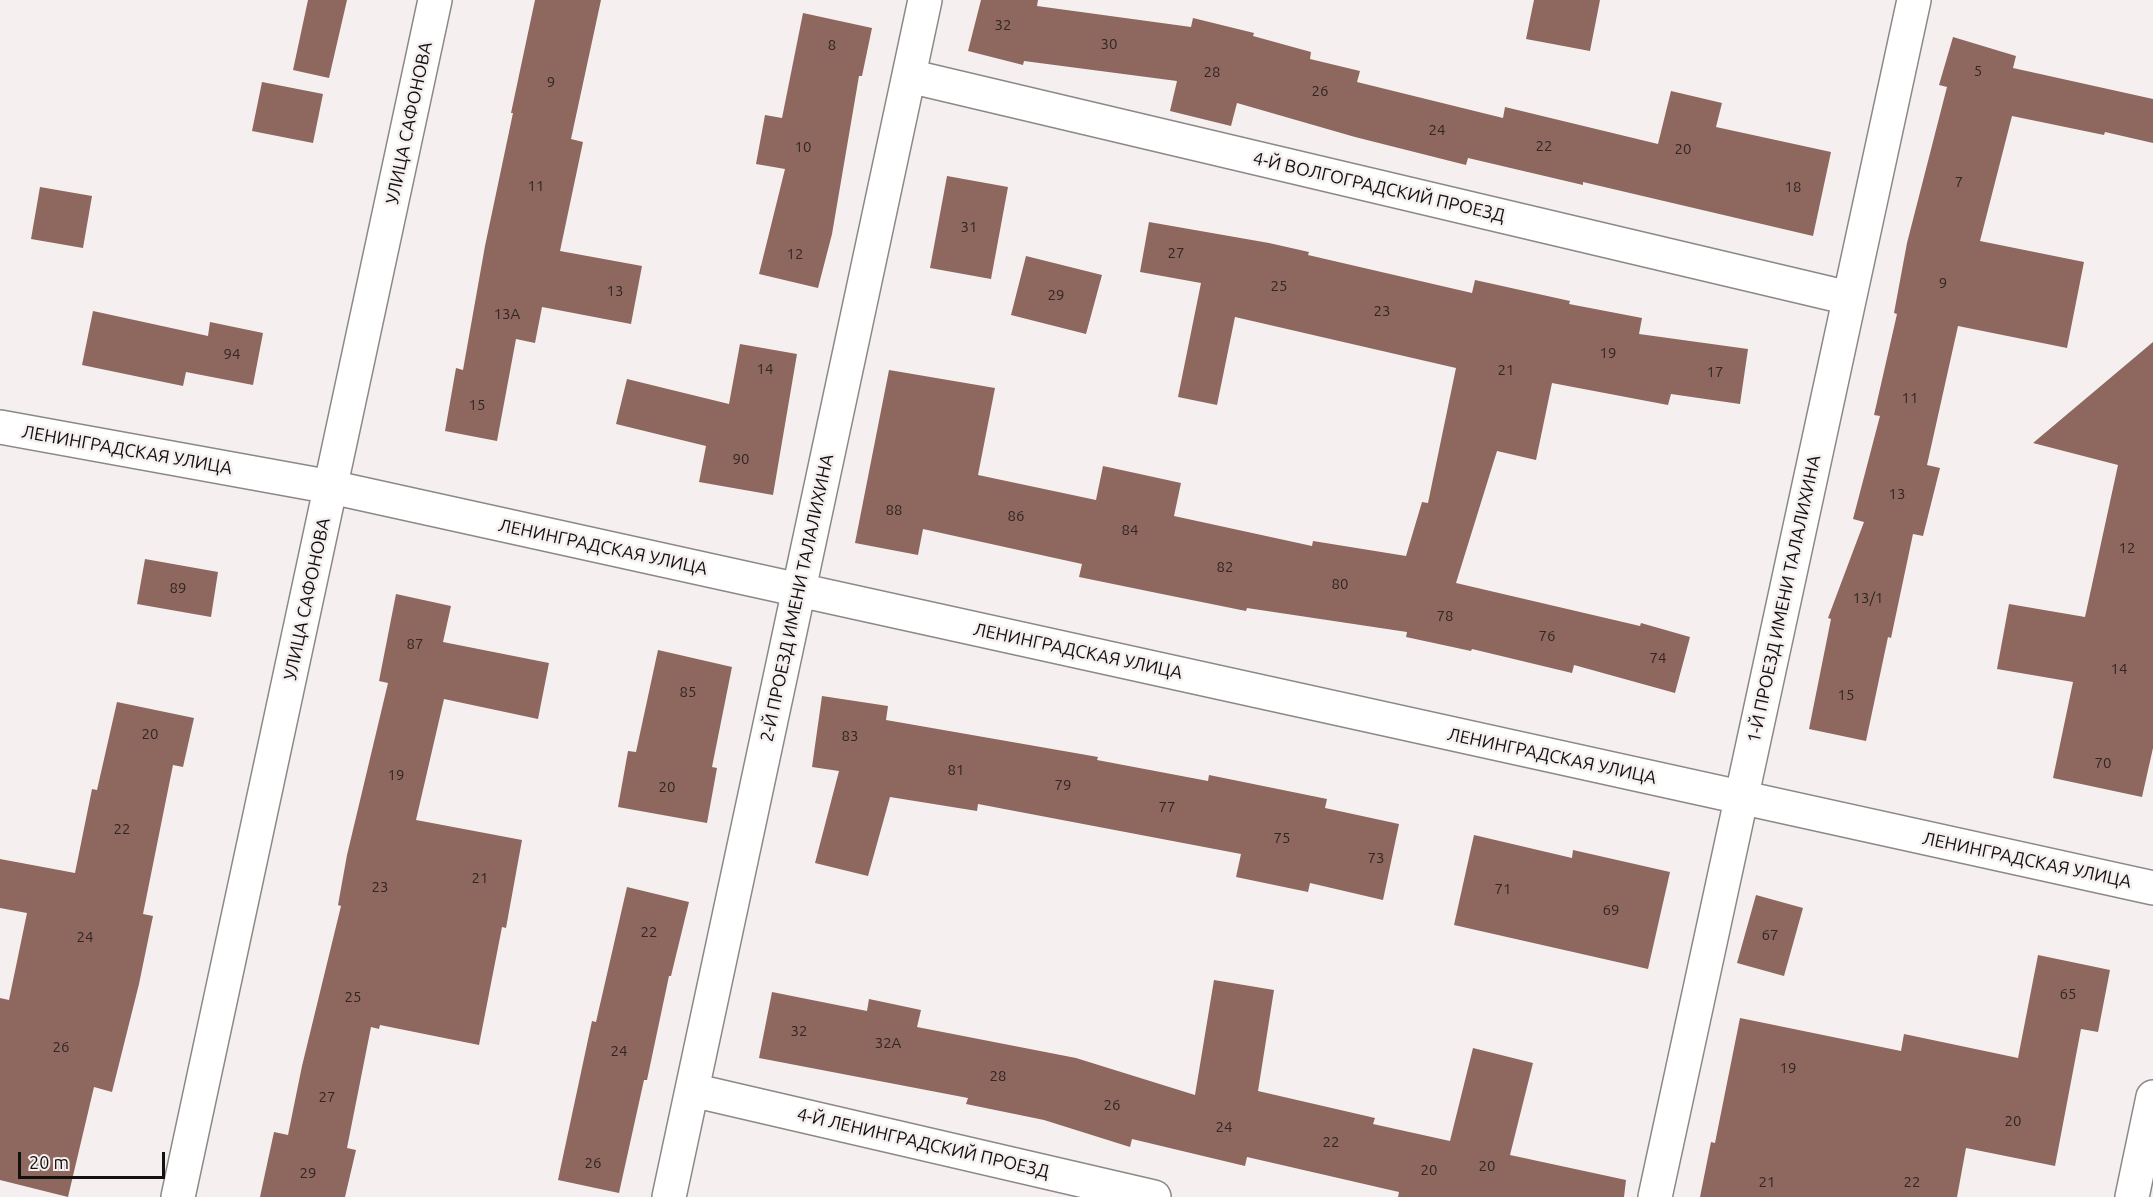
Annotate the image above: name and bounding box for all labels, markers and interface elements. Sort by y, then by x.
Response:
house number: 32 [995,16,1011,34]
house number: 30 [1101,35,1117,53]
house number: 8 [828,36,836,54]
street label: УЛИЦА САФОНОВА [381,40,437,206]
house number: 5 [1974,62,1982,80]
house number: 28 [1204,63,1220,81]
house number: 9 [547,73,555,91]
house number: 26 [1312,82,1328,100]
house number: 24 [1429,121,1445,139]
house number: 22 [1536,137,1552,155]
house number: 10 [795,138,811,156]
house number: 20 [1675,140,1691,158]
street label: 4-Й ВОЛГОГРАДСКИЙ ПРОЕЗД [1251,147,1507,227]
house number: 7 [1955,173,1963,191]
house number: 11 [528,177,544,195]
house number: 18 [1785,178,1801,196]
house number: 31 [961,218,977,236]
house number: 27 [1168,244,1184,262]
house number: 12 [787,245,803,263]
house number: 9 [1939,274,1947,292]
house number: 25 [1271,277,1287,295]
house number: 13 [607,282,623,300]
house number: 29 [1048,286,1064,304]
house number: 23 [1374,302,1390,320]
house number: 13А [494,305,520,323]
house number: 19 [1600,344,1616,362]
house number: 94 [224,345,240,363]
house number: 14 [757,360,773,378]
house number: 21 [1498,361,1514,379]
house number: 17 [1707,363,1723,381]
house number: 11 [1902,389,1918,407]
house number: 15 [469,396,485,414]
street label: ЛЕНИНГРАДСКАЯ УЛИЦА [20,421,234,479]
house number: 90 [733,450,749,468]
street label: 2-Й ПРОЕЗД ИМЕНИ ТАЛАЛИХИНА [756,452,838,744]
street label: 1-Й ПРОЕЗД ИМЕНИ ТАЛАЛИХИНА [1743,453,1825,745]
house number: 13 [1889,485,1905,503]
house number: 88 [886,501,902,519]
house number: 86 [1008,507,1024,525]
street label: ЛЕНИНГРАДСКАЯ УЛИЦА [496,514,710,580]
street label: УЛИЦА САФОНОВА [279,516,335,682]
house number: 84 [1122,521,1138,539]
house number: 12 [2119,539,2135,557]
house number: 82 [1217,558,1233,576]
house number: 80 [1332,575,1348,593]
house number: 89 [170,579,186,597]
house number: 13/1 [1853,589,1883,607]
house number: 78 [1437,607,1453,625]
street label: ЛЕНИНГРАДСКАЯ УЛИЦА [971,618,1185,684]
house number: 76 [1539,627,1555,645]
house number: 87 [407,635,423,653]
house number: 74 [1650,649,1666,667]
house number: 14 [2111,660,2127,678]
house number: 85 [680,683,696,701]
house number: 15 [1838,686,1854,704]
street label: ЛЕНИНГРАДСКАЯ УЛИЦА [1445,723,1659,789]
house number: 20 [142,725,158,743]
house number: 83 [842,727,858,745]
house number: 70 [2095,754,2111,772]
house number: 81 [948,761,964,779]
house number: 19 [388,766,404,784]
house number: 79 [1055,776,1071,794]
house number: 20 [659,778,675,796]
house number: 77 [1159,798,1175,816]
house number: 22 [114,820,130,838]
street label: ЛЕНИНГРАДСКАЯ УЛИЦА [1920,827,2134,893]
house number: 75 [1274,829,1290,847]
house number: 73 [1368,849,1384,867]
house number: 21 [472,869,488,887]
house number: 23 [372,878,388,896]
house number: 71 [1495,880,1511,898]
house number: 69 [1603,901,1619,919]
house number: 22 [641,923,657,941]
house number: 67 [1762,926,1778,944]
house number: 24 [77,928,93,946]
house number: 65 [2060,985,2076,1003]
house number: 25 [345,988,361,1006]
house number: 32 [791,1022,807,1040]
house number: 32А [875,1034,901,1052]
house number: 26 [53,1038,69,1056]
house number: 24 [611,1042,627,1060]
house number: 19 [1780,1059,1796,1077]
house number: 28 [990,1067,1006,1085]
house number: 27 [319,1088,335,1106]
house number: 26 [1104,1096,1120,1114]
street label: 4-Й ЛЕНИНГРАДСКИЙ ПРОЕЗД [795,1103,1051,1183]
house number: 20 [2005,1112,2021,1130]
house number: 24 [1216,1118,1232,1136]
house number: 22 [1323,1133,1339,1151]
scale bar [21,1140,168,1178]
text: 20 m [29,1152,69,1172]
house number: 26 [585,1154,601,1172]
house number: 20 [1479,1157,1495,1175]
house number: 20 [1421,1161,1437,1179]
house number: 29 [300,1164,316,1182]
house number: 21 [1759,1173,1775,1191]
house number: 22 [1904,1173,1920,1191]

